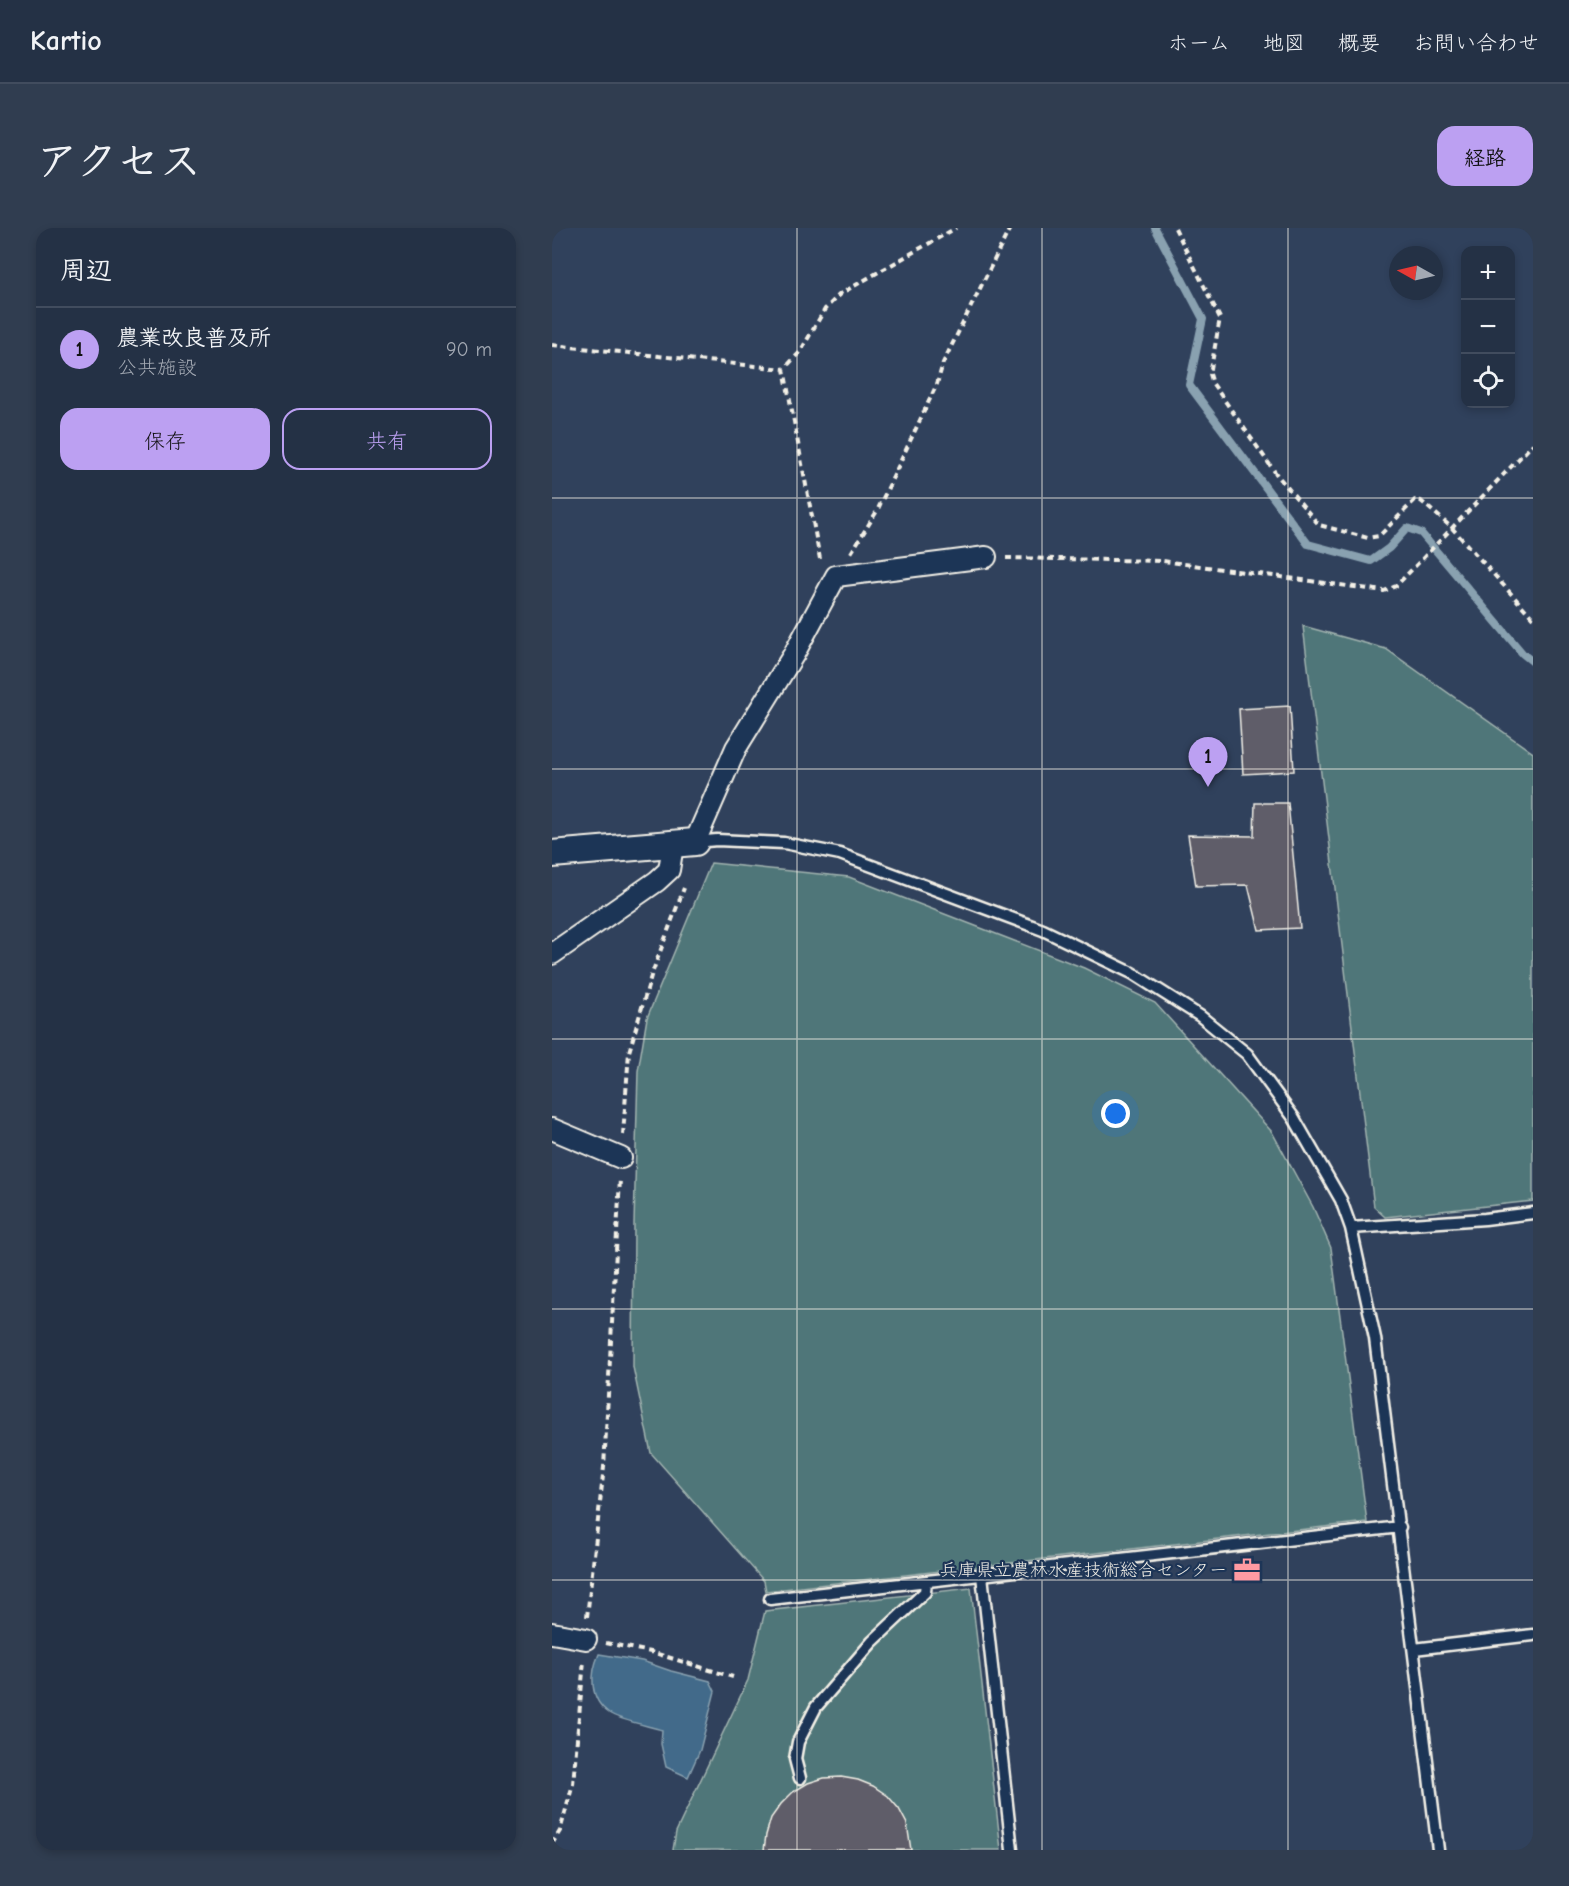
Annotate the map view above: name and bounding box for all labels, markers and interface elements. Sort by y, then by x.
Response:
text: Kartio [30,25,102,57]
text: ホーム [1168,31,1230,55]
text: 地図 [1263,31,1305,55]
text: 概要 [1338,31,1380,55]
text: お問い合わせ [1413,31,1539,55]
button: 経路 [1437,126,1533,186]
text: アクセス [36,137,201,186]
north arrow [1389,246,1443,300]
map controls [1461,246,1515,408]
button: + [1461,246,1515,300]
text: 周辺 [60,256,112,286]
button: − [1461,300,1515,354]
text: 農業改良普及所 [117,325,271,351]
text: 1 [76,338,83,361]
text: 90 m [446,338,492,361]
button: locate [1461,354,1515,408]
text: 公共施設 [117,356,197,379]
button: 保存 [60,408,270,470]
button: 共有 [282,408,492,470]
pin: 1 [1188,738,1228,787]
your location [1101,1099,1130,1128]
office icon: 兵庫県立農林水産技術総合センター [1232,1555,1262,1585]
place label: 兵庫県立農林水産技術総合センター [940,1560,1227,1581]

